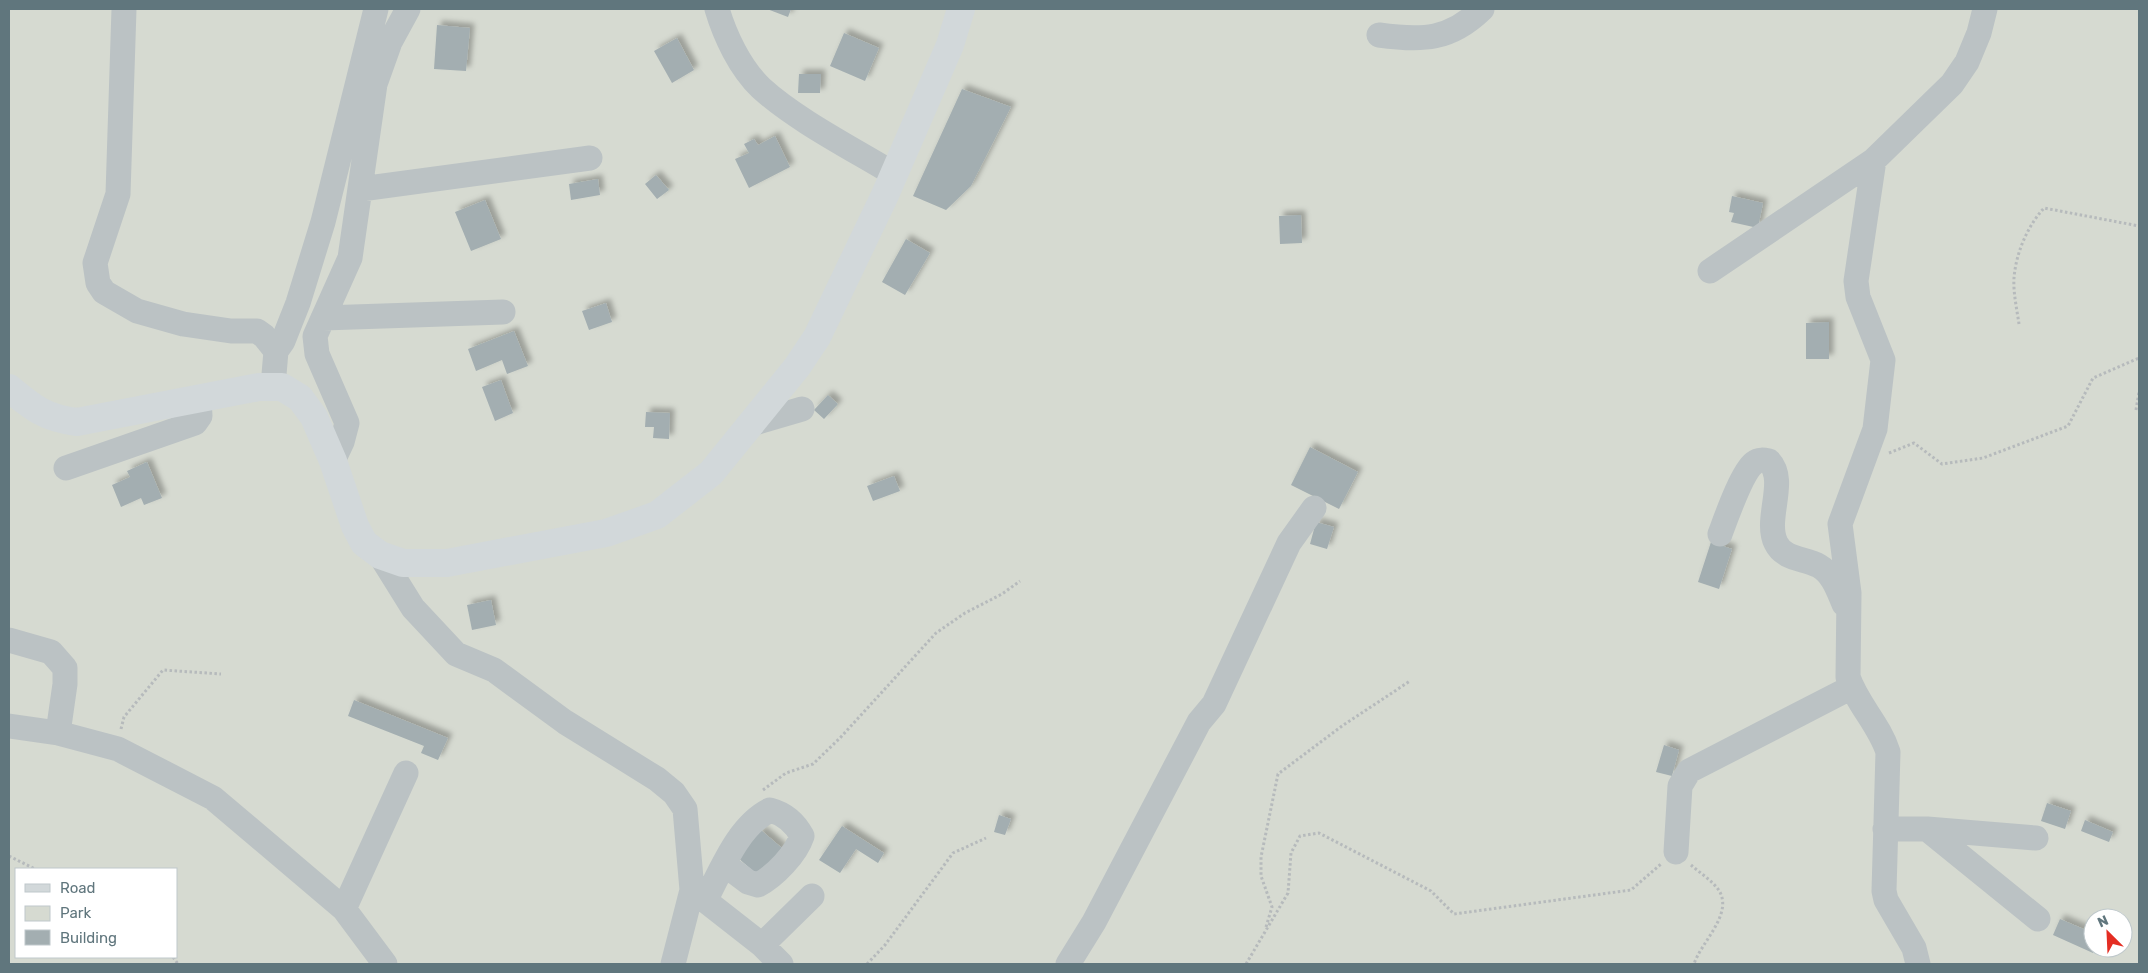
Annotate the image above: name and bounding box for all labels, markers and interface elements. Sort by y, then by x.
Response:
legend [15,868,178,958]
text: Road [60,879,96,897]
text: Park [60,904,91,922]
north arrow [2083,908,2133,958]
text: N [2095,912,2111,931]
text: Building [60,929,117,947]

